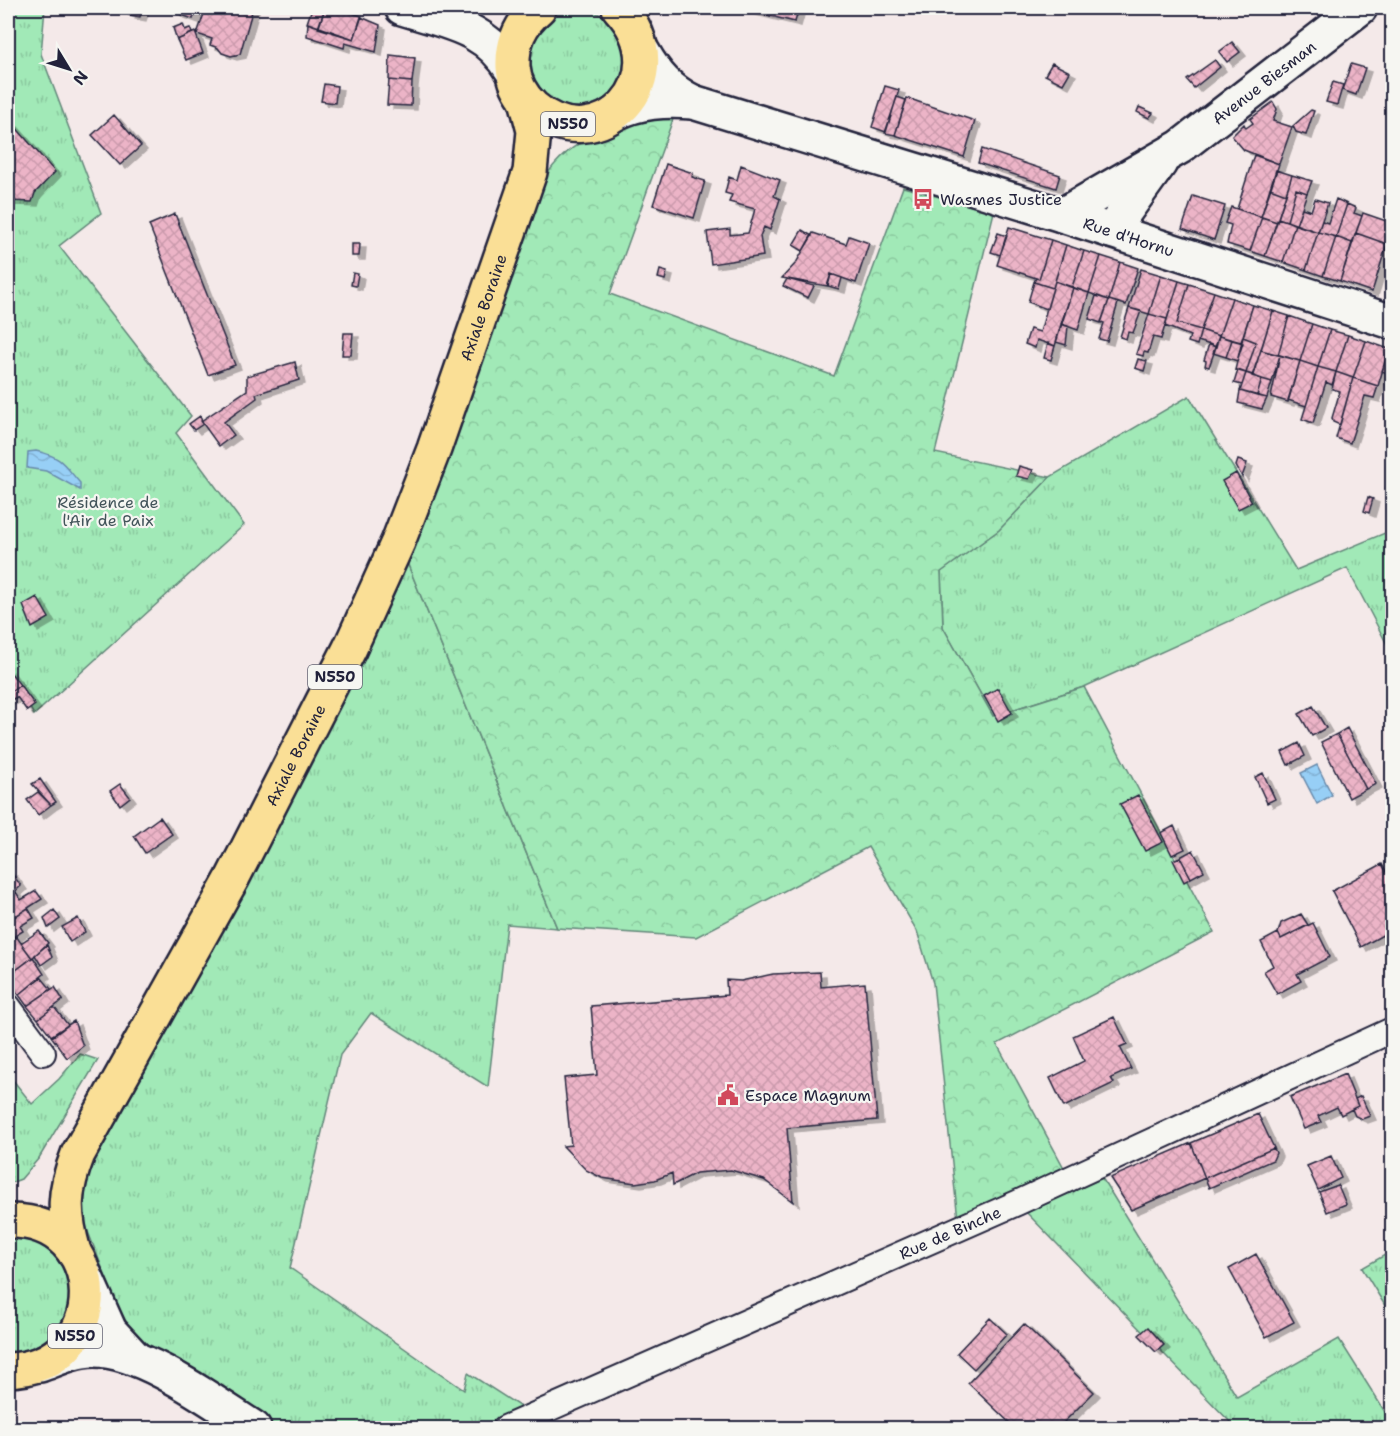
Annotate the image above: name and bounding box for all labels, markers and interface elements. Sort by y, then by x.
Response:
street label: Avenue Biesman [1208,36,1320,129]
north arrow [39,39,99,99]
text: N [68,66,93,89]
road number: N550 [541,112,595,136]
bus stop icon: Wasmes Justice [911,187,935,211]
place label: Wasmes Justice [940,189,1062,210]
street label: Rue d'Hornu [1080,213,1177,262]
street label: Axiale Boraine [455,251,512,364]
park label: Résidence de l'Air de Paix [57,492,159,531]
road number: N550 [308,665,362,689]
street label: Axiale Boraine [261,701,331,810]
public building icon: Espace Magnum [716,1083,740,1107]
place label: Espace Magnum [745,1085,871,1106]
street label: Rue de Binche [896,1201,1004,1264]
road number: N550 [48,1324,102,1348]

